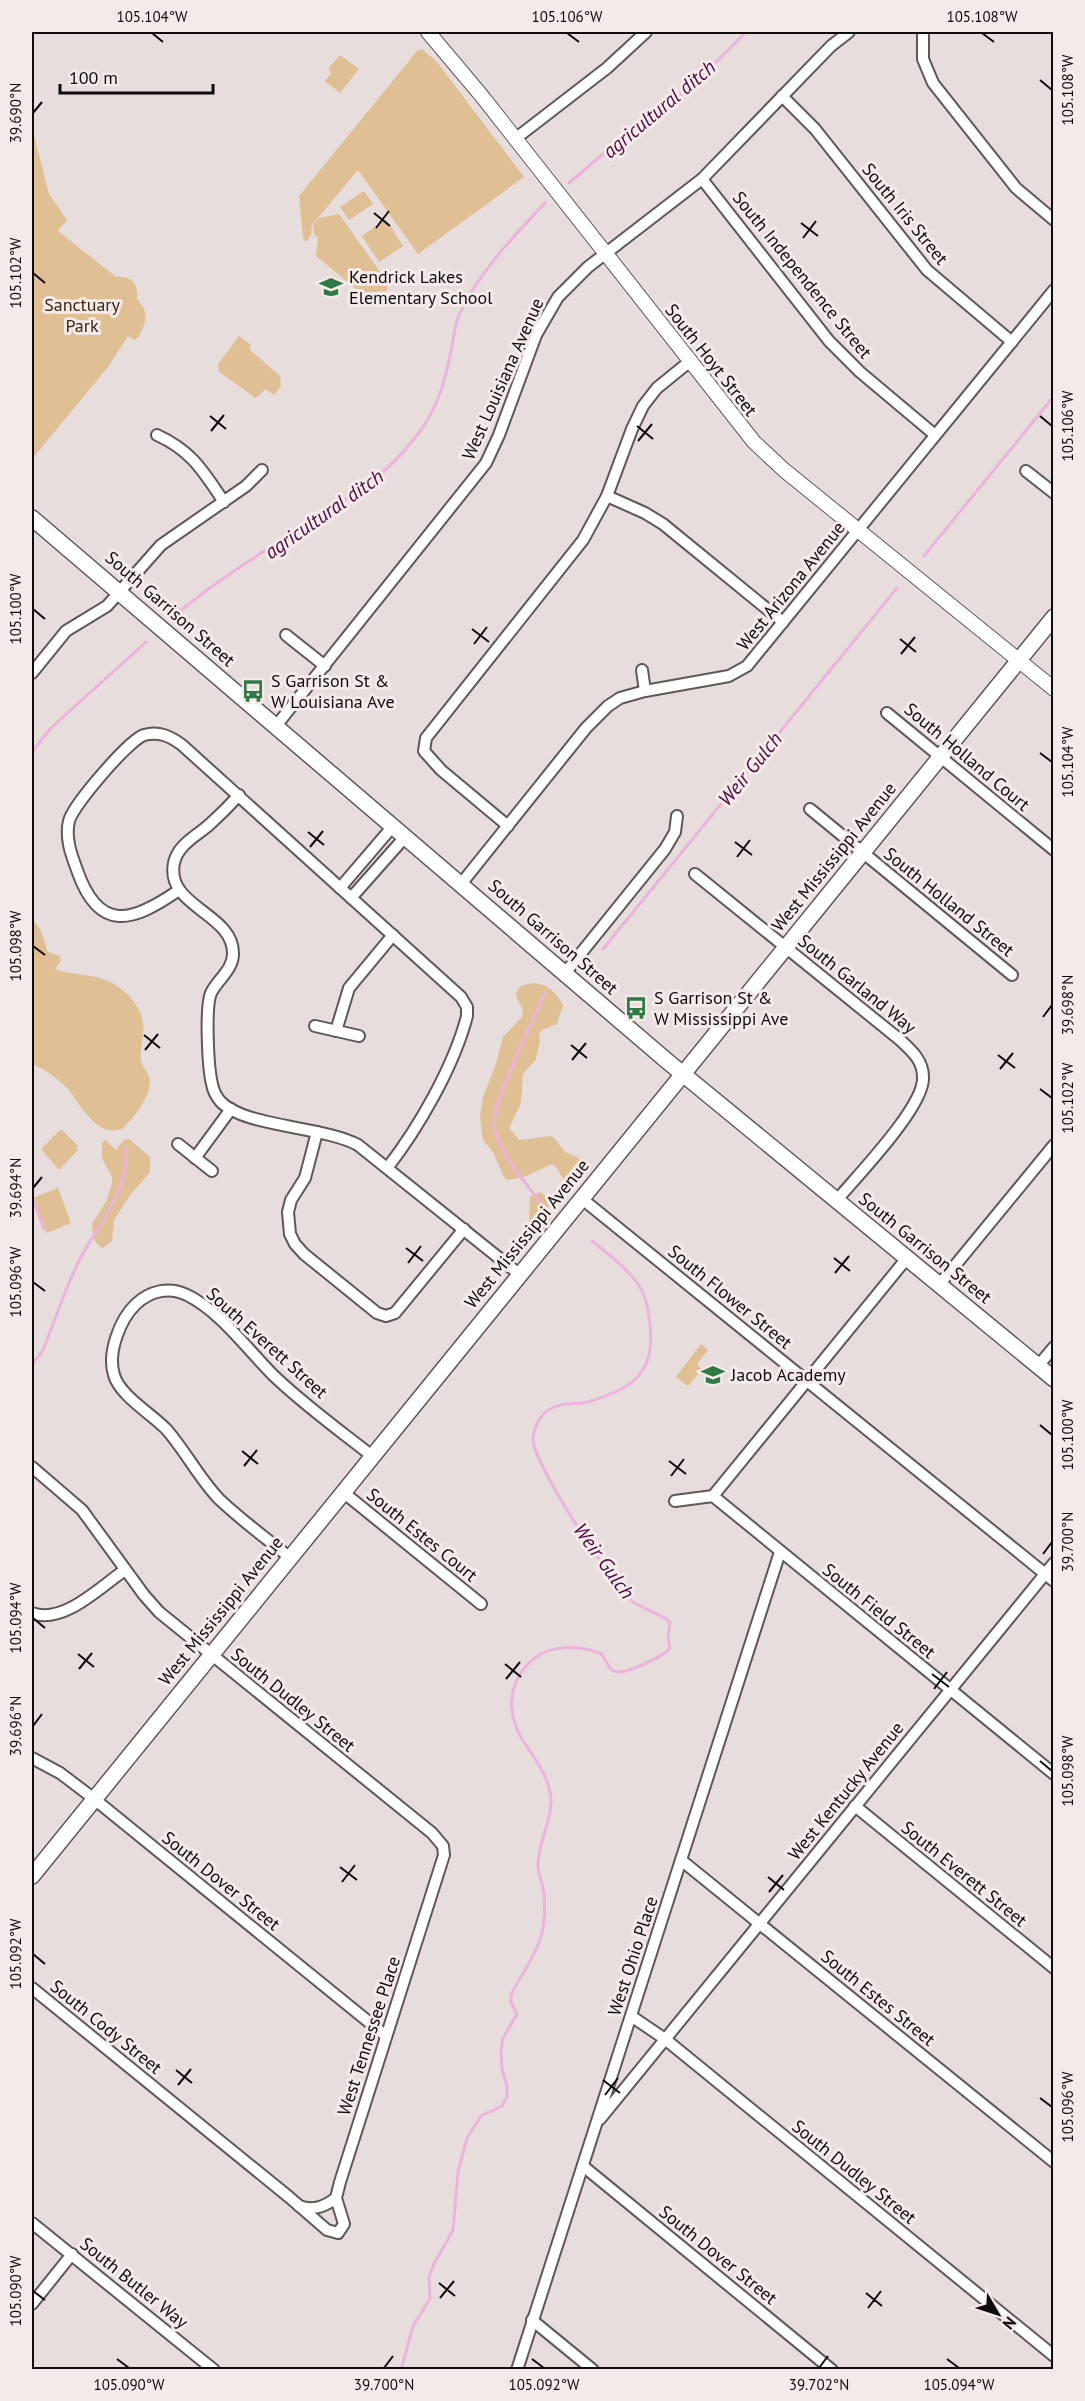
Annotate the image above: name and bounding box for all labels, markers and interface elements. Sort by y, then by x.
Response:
text: 105.104°W [116,7,188,26]
text: 105.106°W [531,7,603,26]
text: 105.108°W [946,7,1018,26]
water label: agricultural ditch [597,54,721,164]
text: 105.108°W [1058,54,1077,126]
scale bar [60,57,213,95]
text: 100 m [69,66,118,89]
text: 39.690°N [6,83,25,143]
street label: South Iris Street [857,158,953,269]
street label: South Independence Street [728,186,877,363]
text: 105.102°W [6,237,25,309]
place label: Kendrick Lakes Elementary School [349,265,493,309]
school or university icon: Kendrick Lakes Elementary School [318,274,344,300]
park label: Sanctuary Park [44,293,120,337]
street label: West Louisiana Avenue [456,294,549,463]
street label: South Hoyt Street [660,299,762,421]
text: 105.106°W [1058,390,1077,462]
water label: agricultural ditch [259,463,389,565]
street label: West Arizona Avenue [732,517,850,655]
street label: South Garrison Street [101,546,240,671]
text: 105.100°W [6,573,25,645]
place label: S Garrison St & W Louisiana Ave [271,669,395,713]
bus stop icon: S Garrison St & W Louisiana Ave [240,678,266,704]
street label: South Holland Court [900,697,1035,816]
text: 105.104°W [1058,726,1077,798]
water label: Weir Gulch [712,727,788,811]
street label: West Mississippi Avenue [766,777,901,936]
street label: South Holland Street [879,842,1019,961]
street label: South Garrison Street [484,874,623,999]
text: 105.098°W [6,910,25,982]
street label: South Garland Way [794,929,922,1039]
text: 39.698°N [1058,975,1077,1035]
place label: S Garrison St & W Mississippi Ave [654,986,788,1030]
bus stop icon: S Garrison St & W Mississippi Ave [623,995,649,1021]
text: 105.102°W [1058,1062,1077,1134]
street label: West Mississippi Avenue [459,1154,594,1313]
text: 39.694°N [6,1158,25,1218]
street label: South Garrison Street [854,1187,996,1308]
street label: South Flower Street [664,1240,797,1354]
text: 105.096°W [6,1246,25,1318]
street label: South Everett Street [202,1282,333,1403]
school or university icon: Jacob Academy [700,1362,726,1388]
place label: Jacob Academy [730,1363,846,1386]
text: 105.100°W [1058,1399,1077,1471]
street label: South Estes Court [362,1483,482,1586]
text: 39.700°N [1058,1512,1077,1572]
water label: Weir Gulch [568,1518,640,1604]
street label: West Mississippi Avenue [153,1531,288,1690]
street label: South Field Street [818,1558,940,1663]
text: 105.094°W [6,1582,25,1654]
street label: South Dudley Street [226,1642,360,1757]
text: 39.696°N [6,1696,25,1756]
street label: West Kentucky Avenue [783,1717,909,1865]
text: 105.098°W [1058,1735,1077,1807]
street label: South Everett Street [897,1816,1032,1931]
street label: South Dover Street [158,1826,285,1935]
street label: West Ohio Place [602,1893,663,2019]
text: 105.092°W [6,1918,25,1990]
street label: South Estes Street [817,1945,940,2051]
street label: West Tennessee Place [332,1953,405,2118]
street label: South Cody Street [46,1975,167,2079]
text: 105.096°W [1058,2071,1077,2143]
street label: South Dudley Street [787,2114,921,2229]
street label: South Dover Street [655,2200,782,2309]
street label: South Butler Way [76,2232,193,2334]
text: 105.090°W [6,2255,25,2327]
north arrow [968,2284,1028,2344]
text: N [999,2313,1021,2334]
text: 105.090°W [93,2375,165,2394]
text: 39.700°N [354,2375,414,2394]
text: 105.092°W [508,2375,580,2394]
text: 39.702°N [789,2375,849,2394]
text: 105.094°W [923,2375,995,2394]

